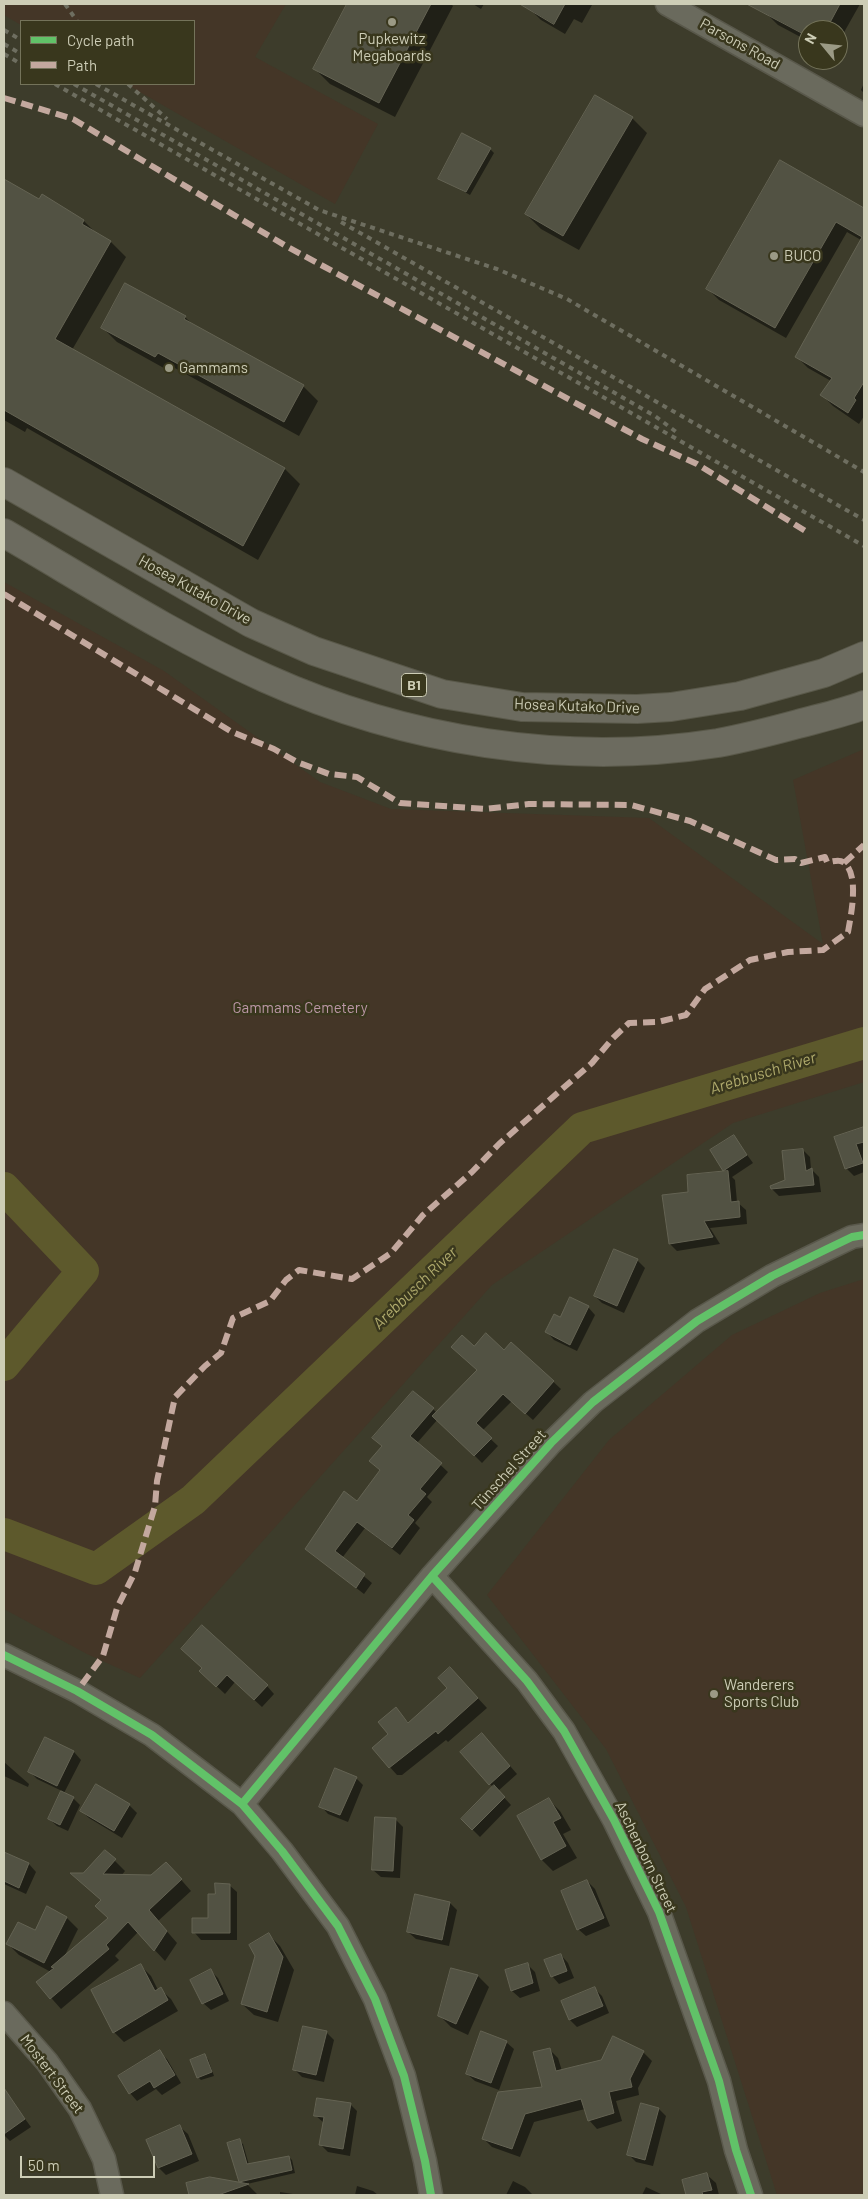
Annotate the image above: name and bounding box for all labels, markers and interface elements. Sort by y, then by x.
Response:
street label: Parsons Road [697,15,783,73]
marker: Pupkewitz Megaboards [386,16,398,28]
legend [20,20,195,85]
north arrow [798,20,848,70]
place label: Pupkewitz Megaboards [352,30,432,65]
text: N [801,30,820,46]
text: Cycle path [67,31,134,49]
text: Path [67,56,97,74]
place label: BUCO [784,247,821,265]
marker: BUCO [768,250,780,262]
place label: Gammams [179,359,248,377]
marker: Gammams [163,362,175,374]
street label: Hosea Kutako Drive [136,552,254,628]
road number: B1 [402,674,426,696]
street label: Hosea Kutako Drive [514,695,640,717]
park label: Gammams Cemetery [232,999,368,1017]
water label: Arebbusch River [708,1048,818,1098]
water label: Arebbusch River [369,1243,461,1333]
street label: Tünschel Street [468,1426,550,1514]
place label: Wanderers Sports Club [724,1676,799,1711]
marker: Wanderers Sports Club [708,1688,720,1700]
street label: Aschenborn Street [611,1798,681,1916]
street label: Mostert Street [16,2031,88,2117]
scale bar [22,2146,158,2178]
text: 50 m [28,2156,60,2174]

